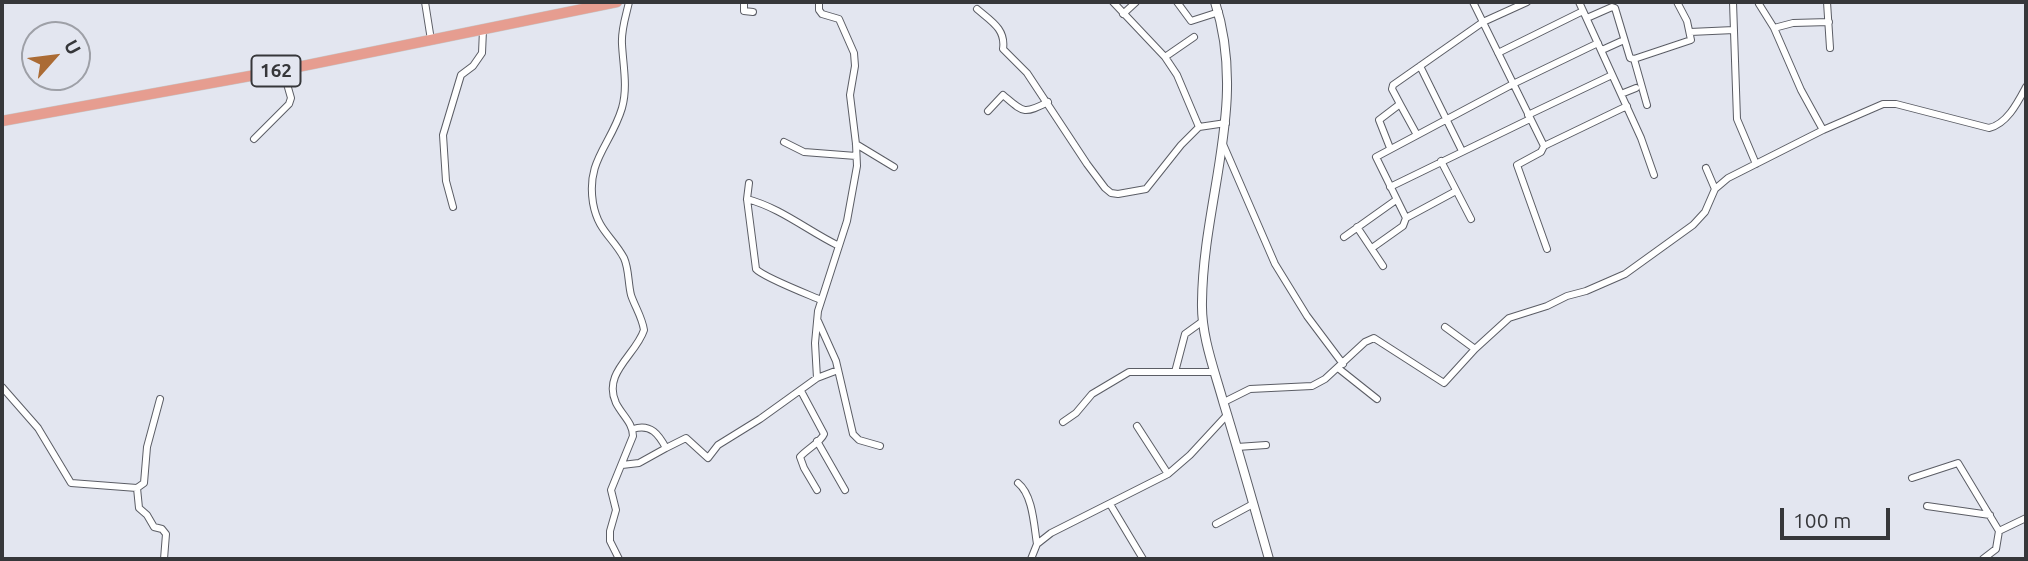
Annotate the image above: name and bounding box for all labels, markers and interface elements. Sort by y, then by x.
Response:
north arrow [21,21,91,91]
text: U [60,36,86,58]
road number: 162 [252,55,300,86]
scale bar [1783,494,1893,538]
text: 100 m [1793,508,1851,532]

